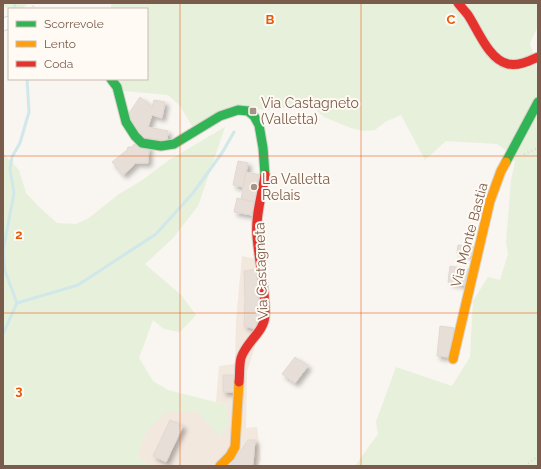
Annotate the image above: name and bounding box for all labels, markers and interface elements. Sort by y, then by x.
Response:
legend [8,8,148,80]
text: B [266,12,275,27]
text: C [447,12,456,27]
text: Scorrevole [44,17,104,31]
text: Lento [44,37,76,51]
text: Coda [44,57,73,71]
place label: Via Castagneto (Valletta) [261,95,359,127]
marker: Via Castagneto (Valletta) [248,106,258,116]
place label: La Valletta Relais [262,171,330,203]
street label: Via Monte Bastia [447,181,491,289]
marker: La Valletta Relais [249,182,259,192]
street label: Via Castagneta [251,222,271,320]
text: 2 [15,227,23,242]
text: 3 [15,383,23,398]

